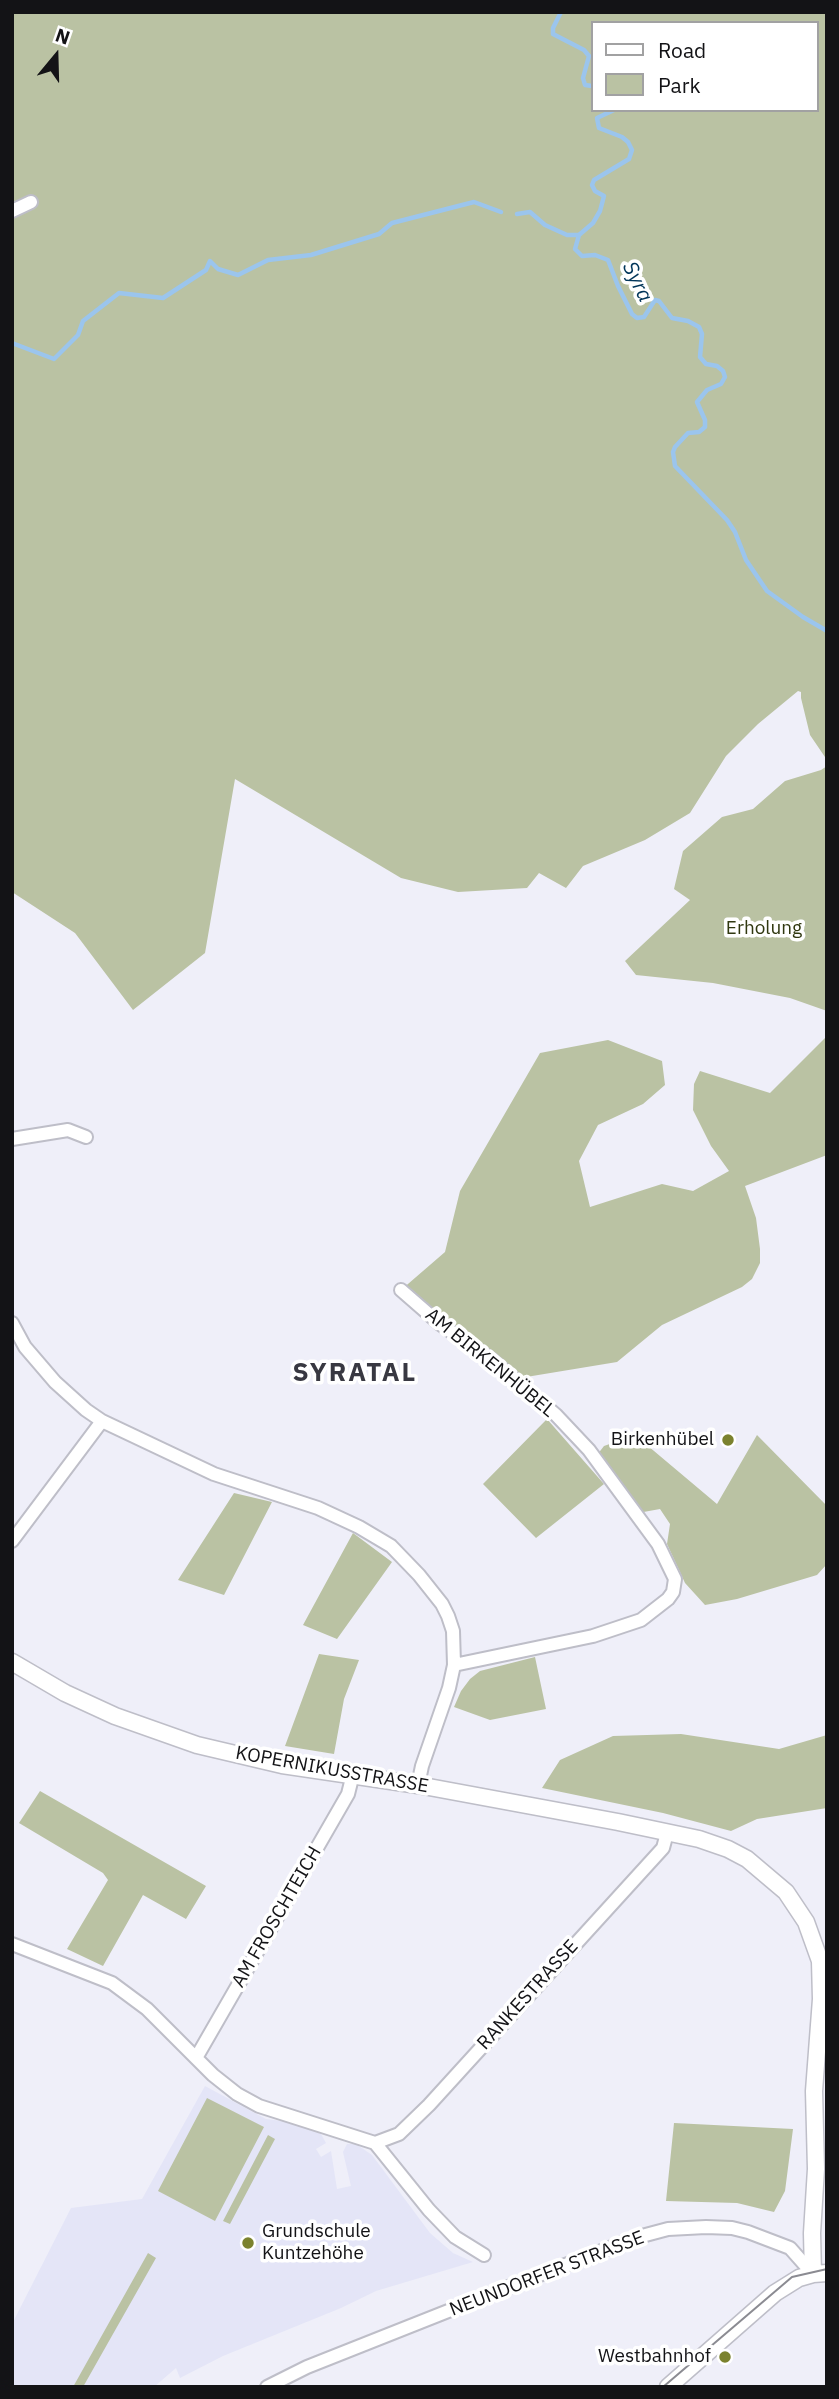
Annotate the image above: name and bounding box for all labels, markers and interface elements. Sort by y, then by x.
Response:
north arrow [21,21,91,91]
legend [590,21,818,112]
text: N [52,23,73,50]
text: Road [658,36,706,64]
text: Park [658,71,701,99]
water label: Syra [616,258,658,306]
park label: Erholung [726,918,802,940]
street label: AM BIRKENHÜBEL [421,1304,559,1422]
district label: SYRATAL [293,1357,417,1389]
place label: Birkenhübel [611,1429,714,1451]
marker: Birkenhübel [720,1432,736,1448]
street label: KOPERNIKUSSTRASSE [234,1742,430,1798]
street label: AM FROSCHTEICH [227,1842,327,1992]
street label: RANKESTRASSE [473,1935,583,2055]
place label: Grundschule Kuntzehöhe [262,2221,371,2265]
street label: NEUNDORFER STRASSE [447,2226,647,2322]
marker: Grundschule Kuntzehöhe [240,2235,256,2251]
place label: Westbahnhof [598,2346,711,2368]
marker: Westbahnhof [717,2349,733,2365]

